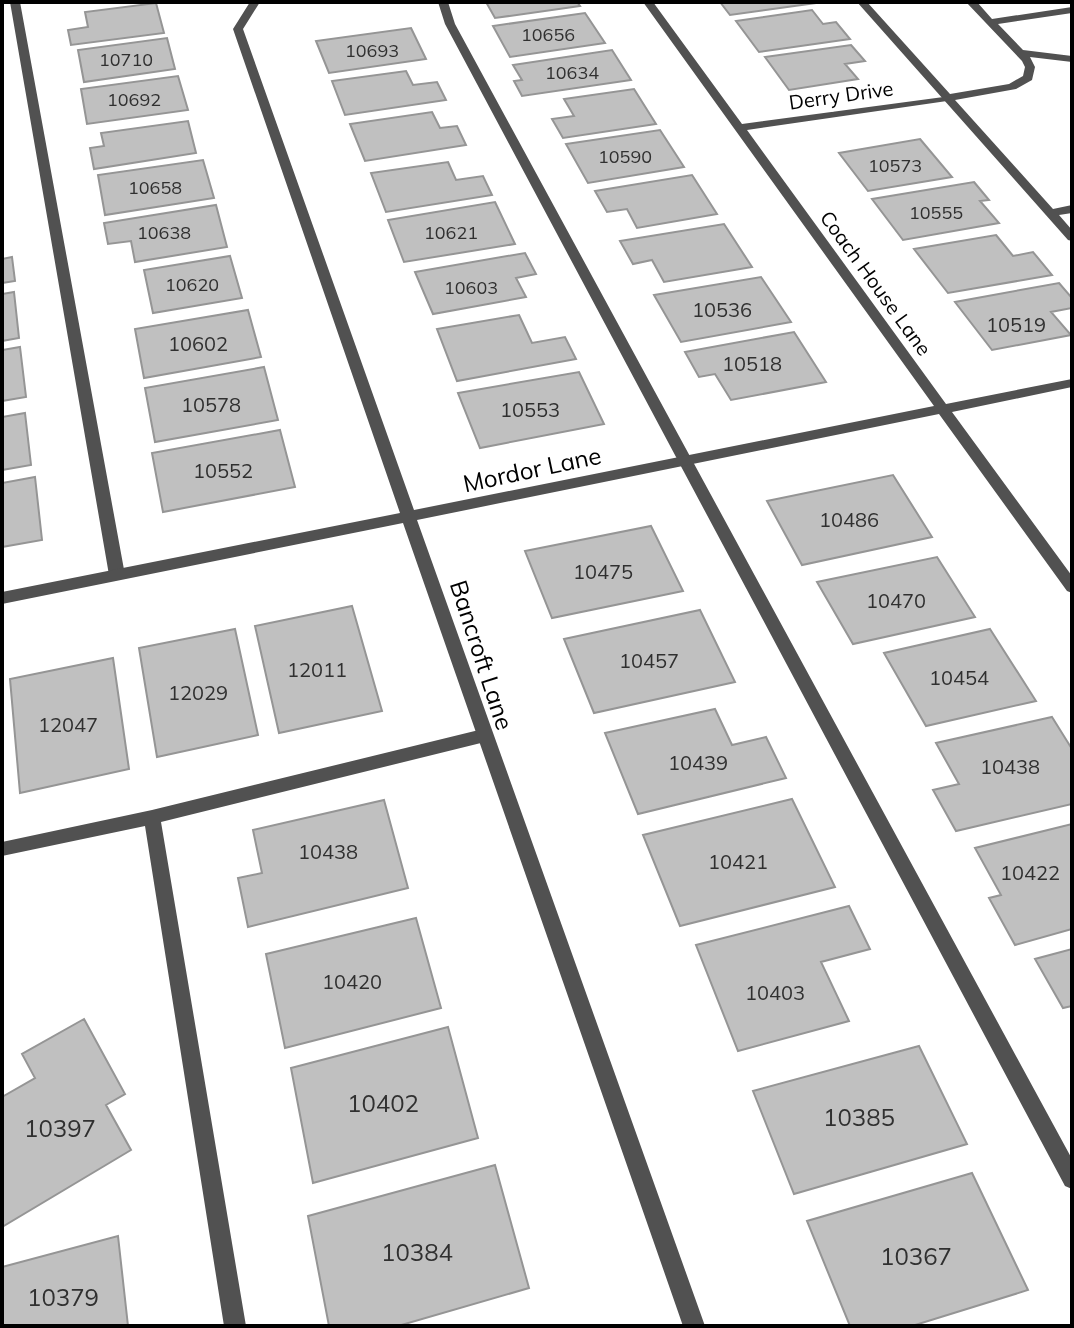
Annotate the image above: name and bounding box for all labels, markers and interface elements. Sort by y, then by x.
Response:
house number: 10656 [521,23,575,46]
house number: 10693 [345,39,399,62]
house number: 10710 [99,48,153,71]
house number: 10634 [545,61,599,84]
street label: Derry Drive [787,75,895,115]
house number: 10692 [107,88,161,111]
house number: 10590 [598,145,652,168]
house number: 10573 [868,154,922,177]
house number: 10658 [128,176,182,199]
house number: 10555 [909,201,963,224]
street label: Coach House Lane [815,206,937,360]
house number: 10638 [137,221,191,244]
house number: 10621 [424,221,478,244]
house number: 10620 [165,273,219,296]
house number: 10603 [444,276,498,299]
house number: 10536 [692,297,752,322]
house number: 10519 [986,312,1046,337]
house number: 10602 [168,331,228,356]
house number: 10518 [722,351,782,376]
house number: 10578 [181,392,241,417]
house number: 10553 [500,397,560,422]
street label: Mordor Lane [460,440,604,498]
house number: 10552 [193,458,253,483]
house number: 10486 [819,507,879,532]
house number: 10475 [573,559,633,584]
street label: Bancroft Lane [444,576,520,734]
house number: 10470 [866,588,926,613]
house number: 10457 [619,648,679,673]
house number: 12011 [287,657,347,682]
house number: 10454 [929,665,989,690]
house number: 12029 [168,680,228,705]
house number: 12047 [38,712,98,737]
house number: 10439 [668,750,728,775]
house number: 10438 [980,754,1040,779]
house number: 10438 [298,839,358,864]
house number: 10421 [708,849,768,874]
house number: 10422 [1000,860,1060,885]
house number: 10420 [322,969,382,994]
house number: 10403 [745,980,805,1005]
house number: 10402 [347,1088,419,1118]
house number: 10385 [823,1102,895,1132]
house number: 10397 [24,1113,96,1143]
house number: 10384 [381,1237,453,1267]
house number: 10367 [880,1241,952,1271]
house number: 10379 [27,1282,99,1312]

